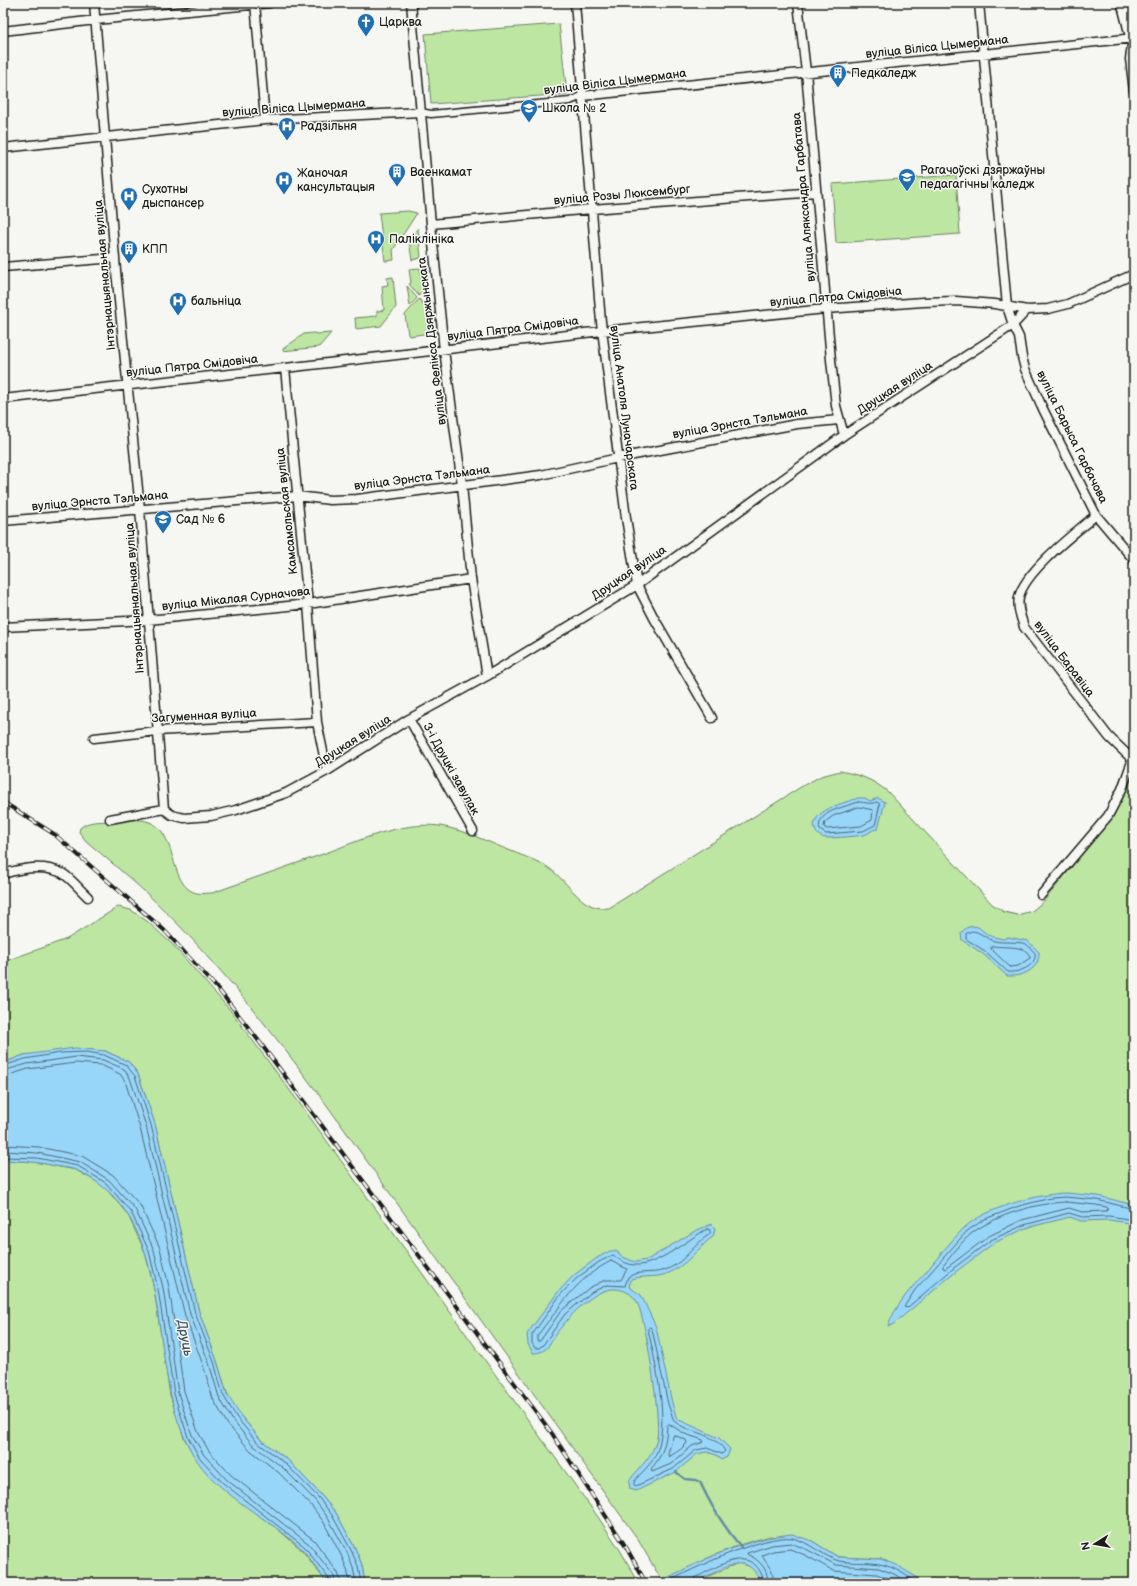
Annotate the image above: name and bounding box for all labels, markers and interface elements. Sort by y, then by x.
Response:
church icon: Царква [356,12,376,37]
place label: Царква [379,15,422,30]
street label: вуліца Віліса Цымермана [865,32,1009,62]
building icon: Педкаледж [828,63,848,88]
street label: вуліца Віліса Цымермана [543,66,687,98]
place label: Педкаледж [851,66,917,81]
street label: вуліца Віліса Цымермана [222,96,366,120]
school or university icon: Школа № 2 [519,98,539,123]
place label: Школа № 2 [542,101,606,116]
street label: вуліца Аляксандра Гарбатава [789,112,819,282]
hospital icon: Радзільня [277,116,297,141]
place label: Радзільня [300,119,357,134]
building icon: Ваенкамат [387,162,407,187]
place label: Рагачоўскі дзяржаўны педагагічны каледж [920,163,1045,192]
place label: Ваенкамат [410,165,472,180]
place label: Жаночая кансультацыя [297,166,375,195]
school or university icon: Рагачоўскі дзяржаўны педагагічны каледж [897,167,917,192]
hospital icon: Жаночая кансультацыя [274,170,294,195]
place label: Сухотны дыспансер [142,182,204,211]
street label: вуліца Розы Люксембург [553,182,691,208]
hospital icon: Сухотны дыспансер [119,186,139,211]
street label: Інтэрнацыянальная вуліца [91,199,119,351]
hospital icon: Паліклініка [366,229,386,254]
place label: Паліклініка [389,232,454,247]
building icon: КПП [119,239,139,264]
place label: КПП [142,242,168,257]
street label: вуліца Фелікса Дзяржынскага [414,256,450,426]
street label: вуліца Пятра Смідовіча [769,284,903,310]
hospital icon: бальніца [168,291,188,316]
place label: бальніца [191,294,241,309]
street label: вуліца Пятра Смідовіча [446,313,580,345]
street label: вуліца Анатоля Луначарскага [606,325,642,491]
street label: вуліца Пятра Смідовіча [125,352,259,380]
street label: Друцкая вуліца [855,358,935,418]
street label: вуліца Барыса Гарбачова [1033,368,1111,506]
street label: вуліца Эрнста Тэльмана [671,404,809,442]
street label: Камсамольская вуліца [273,447,301,575]
street label: вуліца Эрнста Тэльмана [353,462,491,494]
street label: вуліца Эрнста Тэльмана [31,488,169,514]
school or university icon: Сад № 6 [153,509,173,534]
place label: Сад № 6 [176,512,225,527]
street label: Інтэрнацыянальная вуліца [122,522,148,674]
street label: Друцкая вуліца [589,543,669,603]
street label: вуліца Мікалая Сурначова [161,584,311,614]
street label: вуліца Баравіца [1030,618,1098,700]
street label: Загуменная вуліца [151,706,257,726]
street label: Друцкая вуліца [312,712,394,770]
street label: 3-і Друцкі завулак [419,720,483,818]
water label: Друць [173,1318,196,1358]
north arrow [1075,1524,1115,1564]
text: N [1079,1541,1093,1551]

